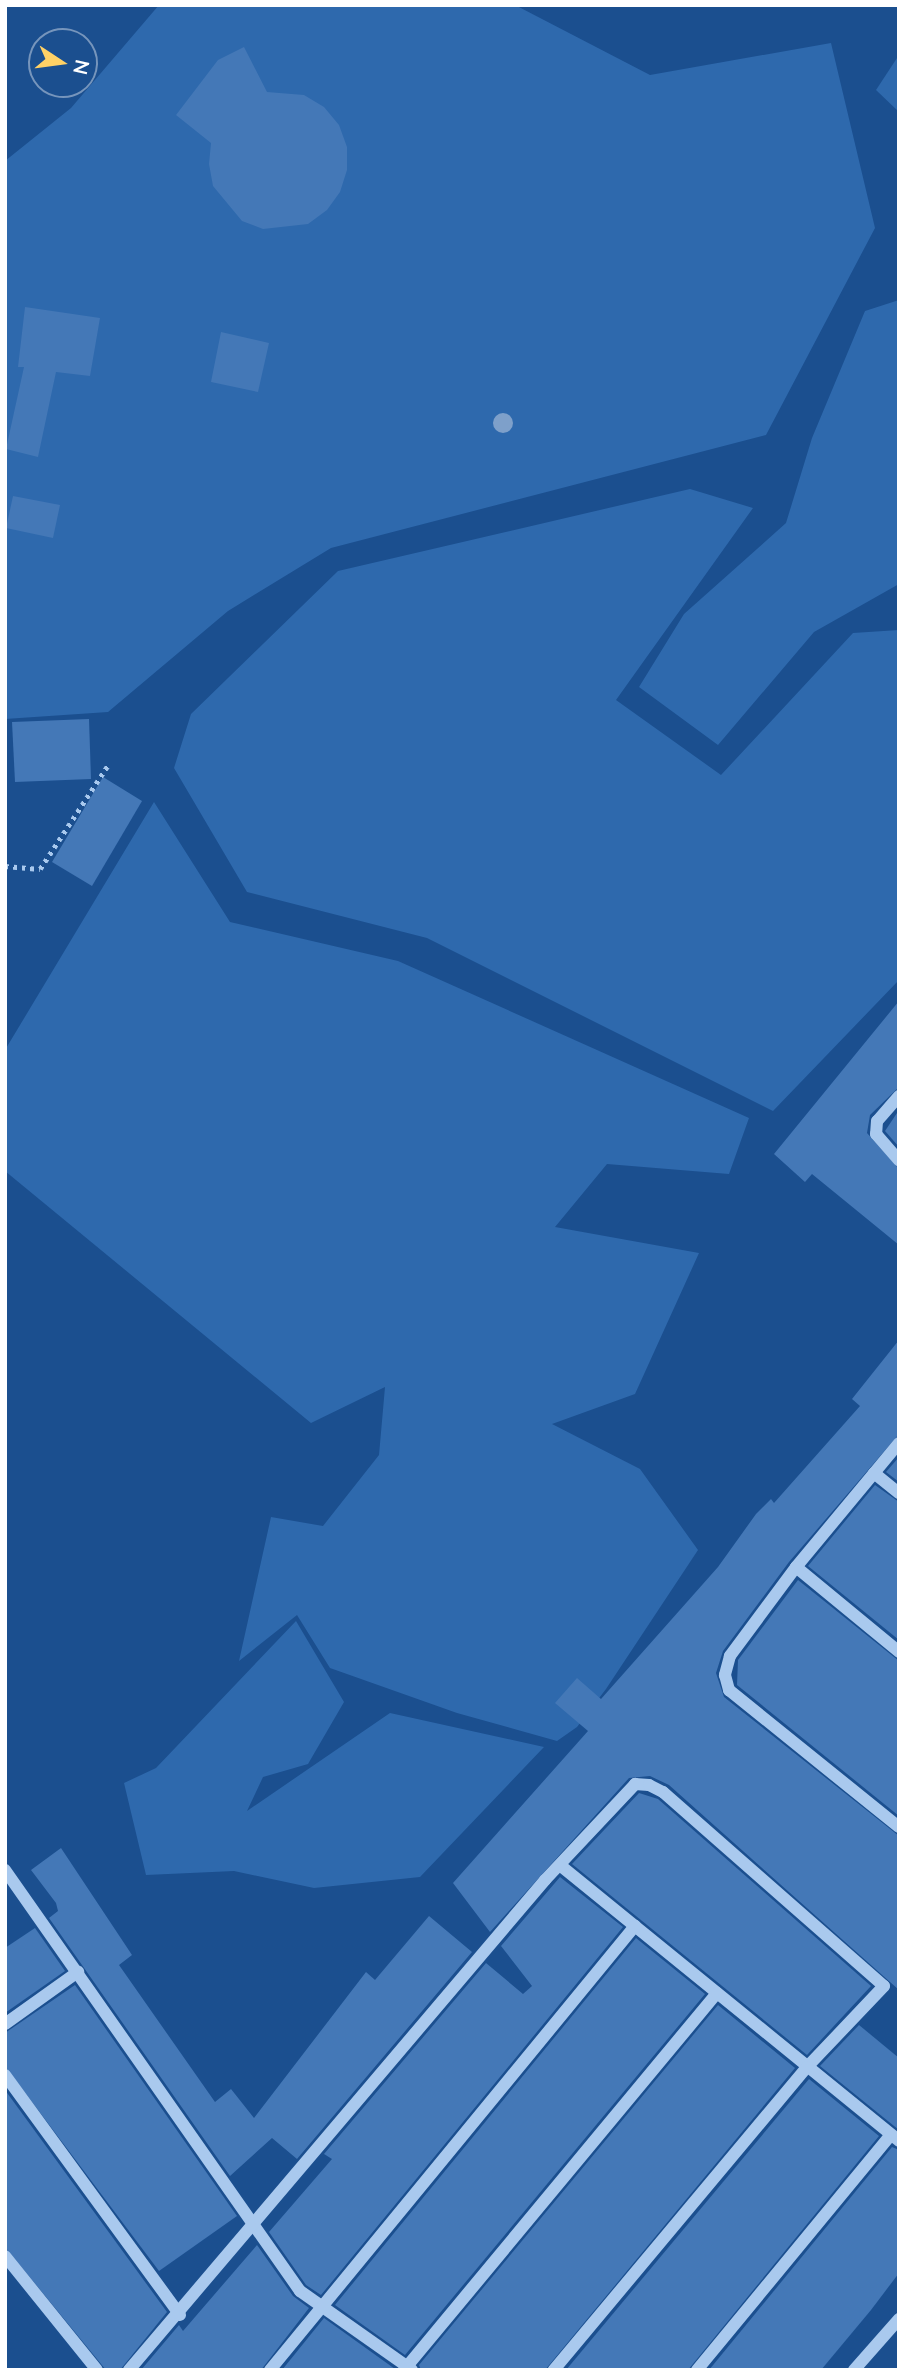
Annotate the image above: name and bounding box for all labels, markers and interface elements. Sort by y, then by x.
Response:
north arrow [28,28,98,98]
text: N [69,58,95,77]

